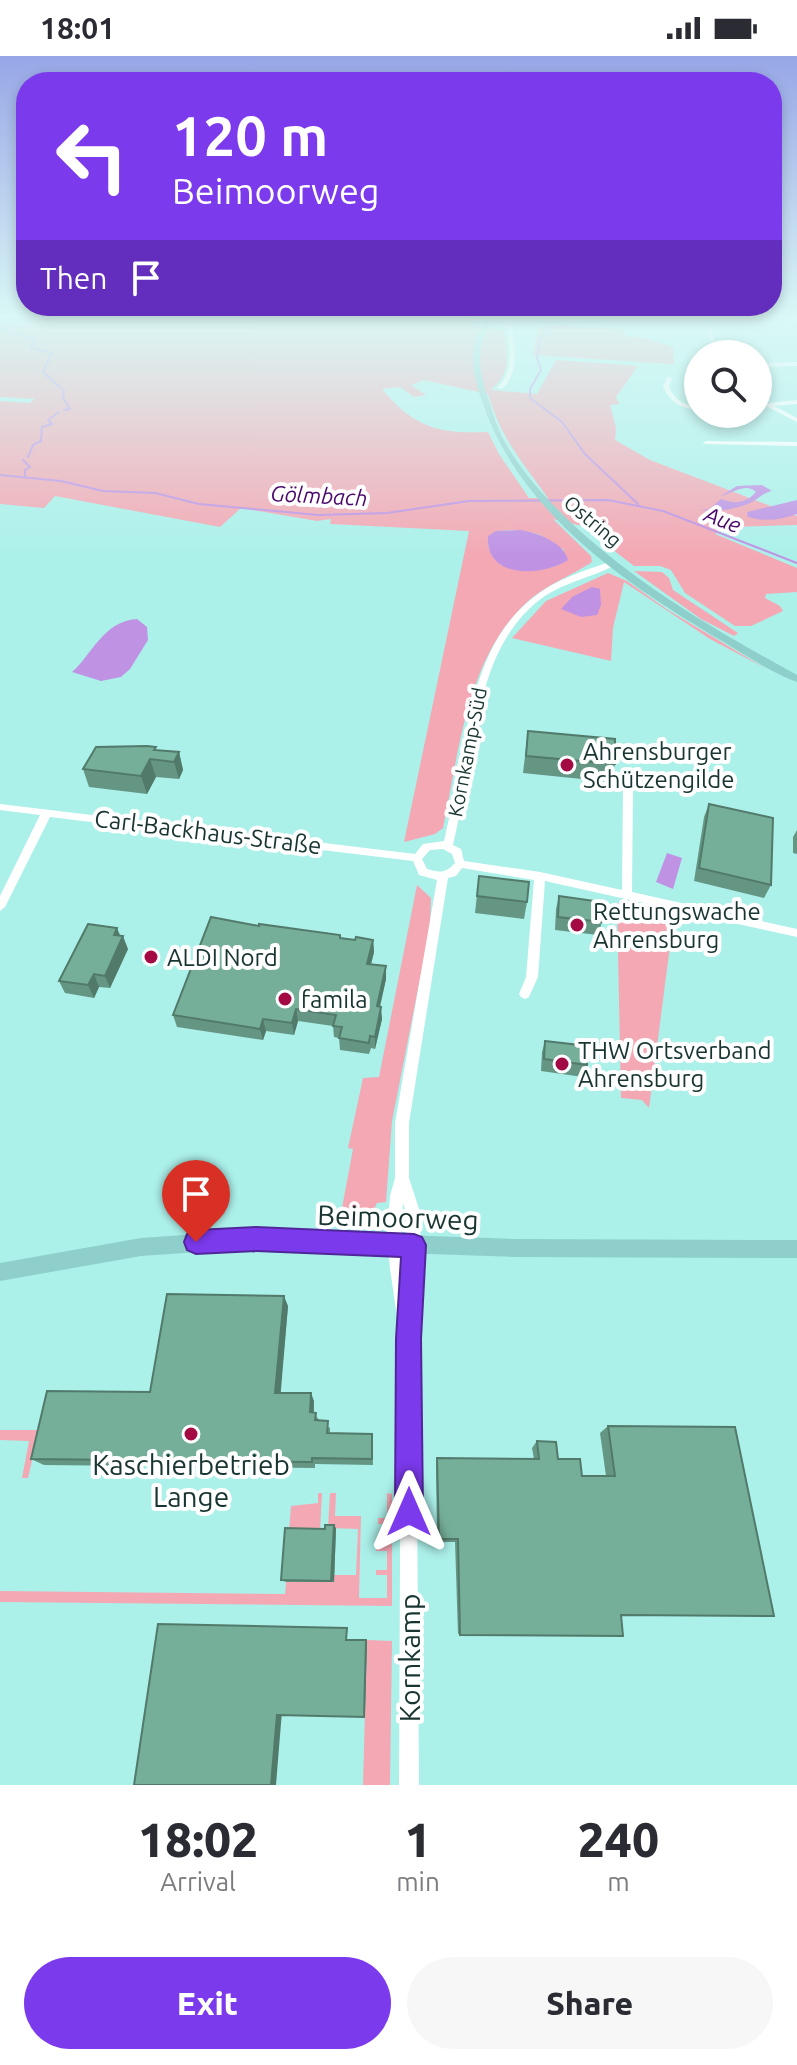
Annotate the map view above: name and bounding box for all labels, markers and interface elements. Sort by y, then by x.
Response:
text: 18:01 [40,11,115,45]
icon: left [40,104,144,208]
text: 120 m [172,104,328,167]
text: Beimoorweg [172,170,380,211]
icon: arrive [124,256,168,300]
text: Then [40,261,108,295]
map controls [684,340,772,428]
button: search [684,340,772,428]
water label: Gölmbach [270,480,368,510]
street label: Ostring [560,491,626,551]
water label: Aue [700,500,745,537]
street label: Kornkamp-Süd [443,685,491,819]
place label: Ahrensburger Schützengilde [583,738,735,793]
marker: Ahrensburger Schützengilde [558,756,576,774]
street label: Carl-Backhaus-Straße [93,805,323,859]
place label: Rettungswache Ahrensburg [593,898,761,953]
marker: Rettungswache Ahrensburg [568,916,586,934]
place label: ALDI Nord [167,944,278,971]
marker: ALDI Nord [142,948,160,966]
place label: famila [301,986,368,1013]
marker: famila [276,990,294,1008]
place label: THW Ortsverband Ahrensburg [578,1037,771,1092]
marker: THW Ortsverband Ahrensburg [553,1055,571,1073]
pin [162,1160,230,1242]
icon: arrive [174,1172,218,1216]
street label: Beimoorweg [317,1199,479,1235]
marker: Kaschierbetrieb Lange [182,1425,200,1443]
place label: Kaschierbetrieb Lange [92,1449,290,1512]
position arrow [367,1470,451,1554]
street label: Kornkamp [394,1594,425,1722]
text: 18:02 [138,1812,258,1866]
text: 1 [404,1812,431,1866]
text: 240 [578,1812,659,1866]
text: Arrival [160,1867,236,1896]
text: min [396,1867,440,1896]
text: m [607,1867,630,1896]
button: Exit [24,1957,391,2049]
button: Share [407,1957,773,2049]

